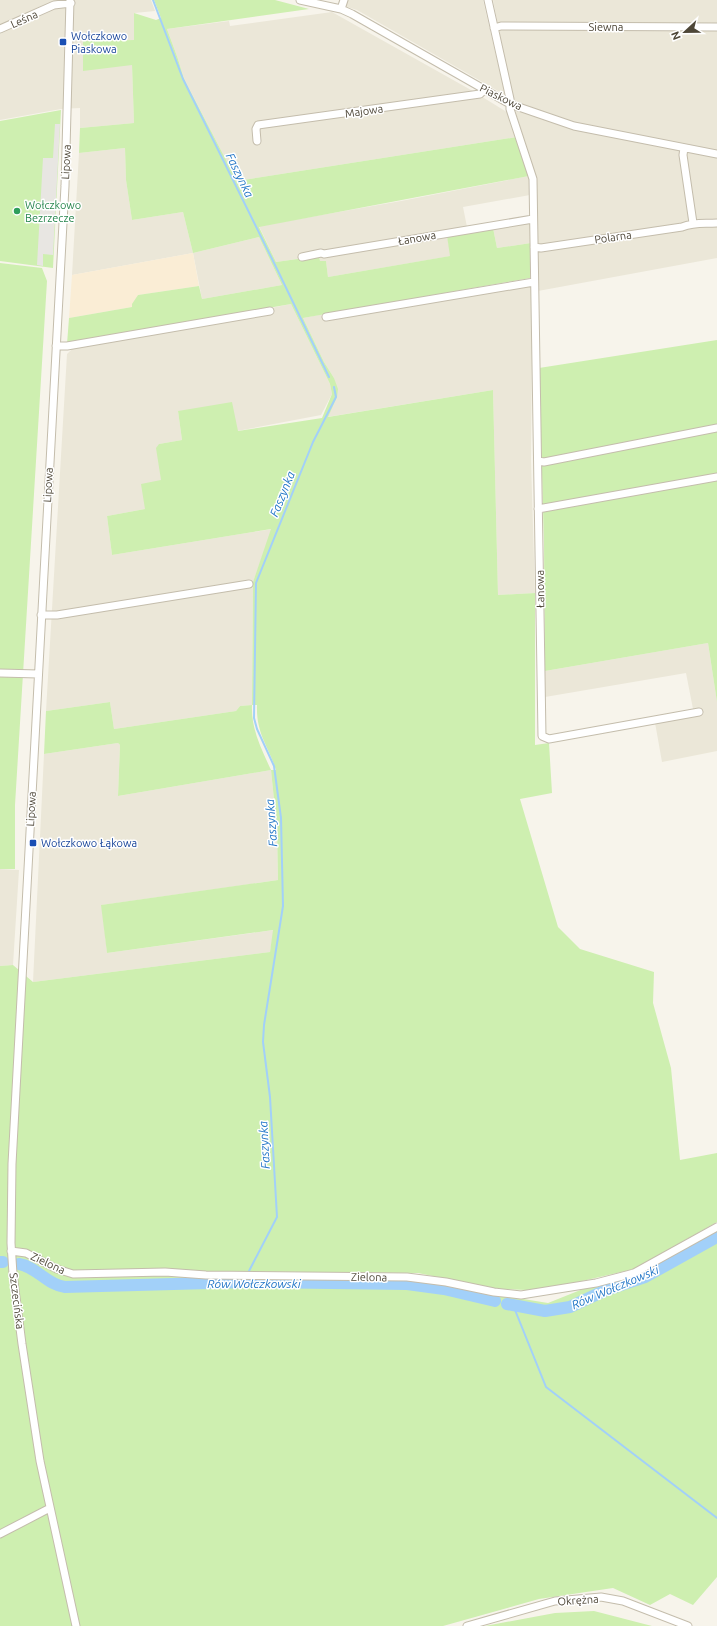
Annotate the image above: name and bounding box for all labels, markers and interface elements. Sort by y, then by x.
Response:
street label: Leśna [9,8,39,30]
north arrow [665,12,705,52]
street label: Siewna [589,21,623,33]
place label: Wołczkowo Piaskowa [71,30,127,55]
text: N [669,30,683,42]
marker: Wołczkowo Piaskowa [58,37,68,47]
street label: Piaskowa [478,82,524,112]
street label: Majowa [344,102,384,120]
street label: Lipowa [59,144,73,180]
water label: Faszynka [224,151,257,200]
place label: Wołczkowo Bezrzecze [25,199,81,224]
marker: Wołczkowo Bezrzecze [12,206,22,216]
street label: Polarna [594,228,632,246]
street label: Łanowa [397,229,437,247]
street label: Lipowa [41,467,55,503]
water label: Faszynka [267,469,297,519]
street label: Łanowa [534,570,546,608]
street label: Lipowa [24,791,38,827]
water label: Faszynka [263,798,279,847]
place label: Wołczkowo Łąkowa [41,837,137,849]
marker: Wołczkowo Łąkowa [28,838,38,848]
water label: Faszynka [256,1120,272,1169]
street label: Zielona [29,1250,67,1276]
water label: Rów Wołczkowski [569,1262,661,1311]
street label: Zielona [351,1271,387,1283]
street label: Szczecińska [8,1272,26,1330]
water label: Rów Wołczkowski [207,1277,302,1290]
street label: Okrężna [557,1593,599,1607]

